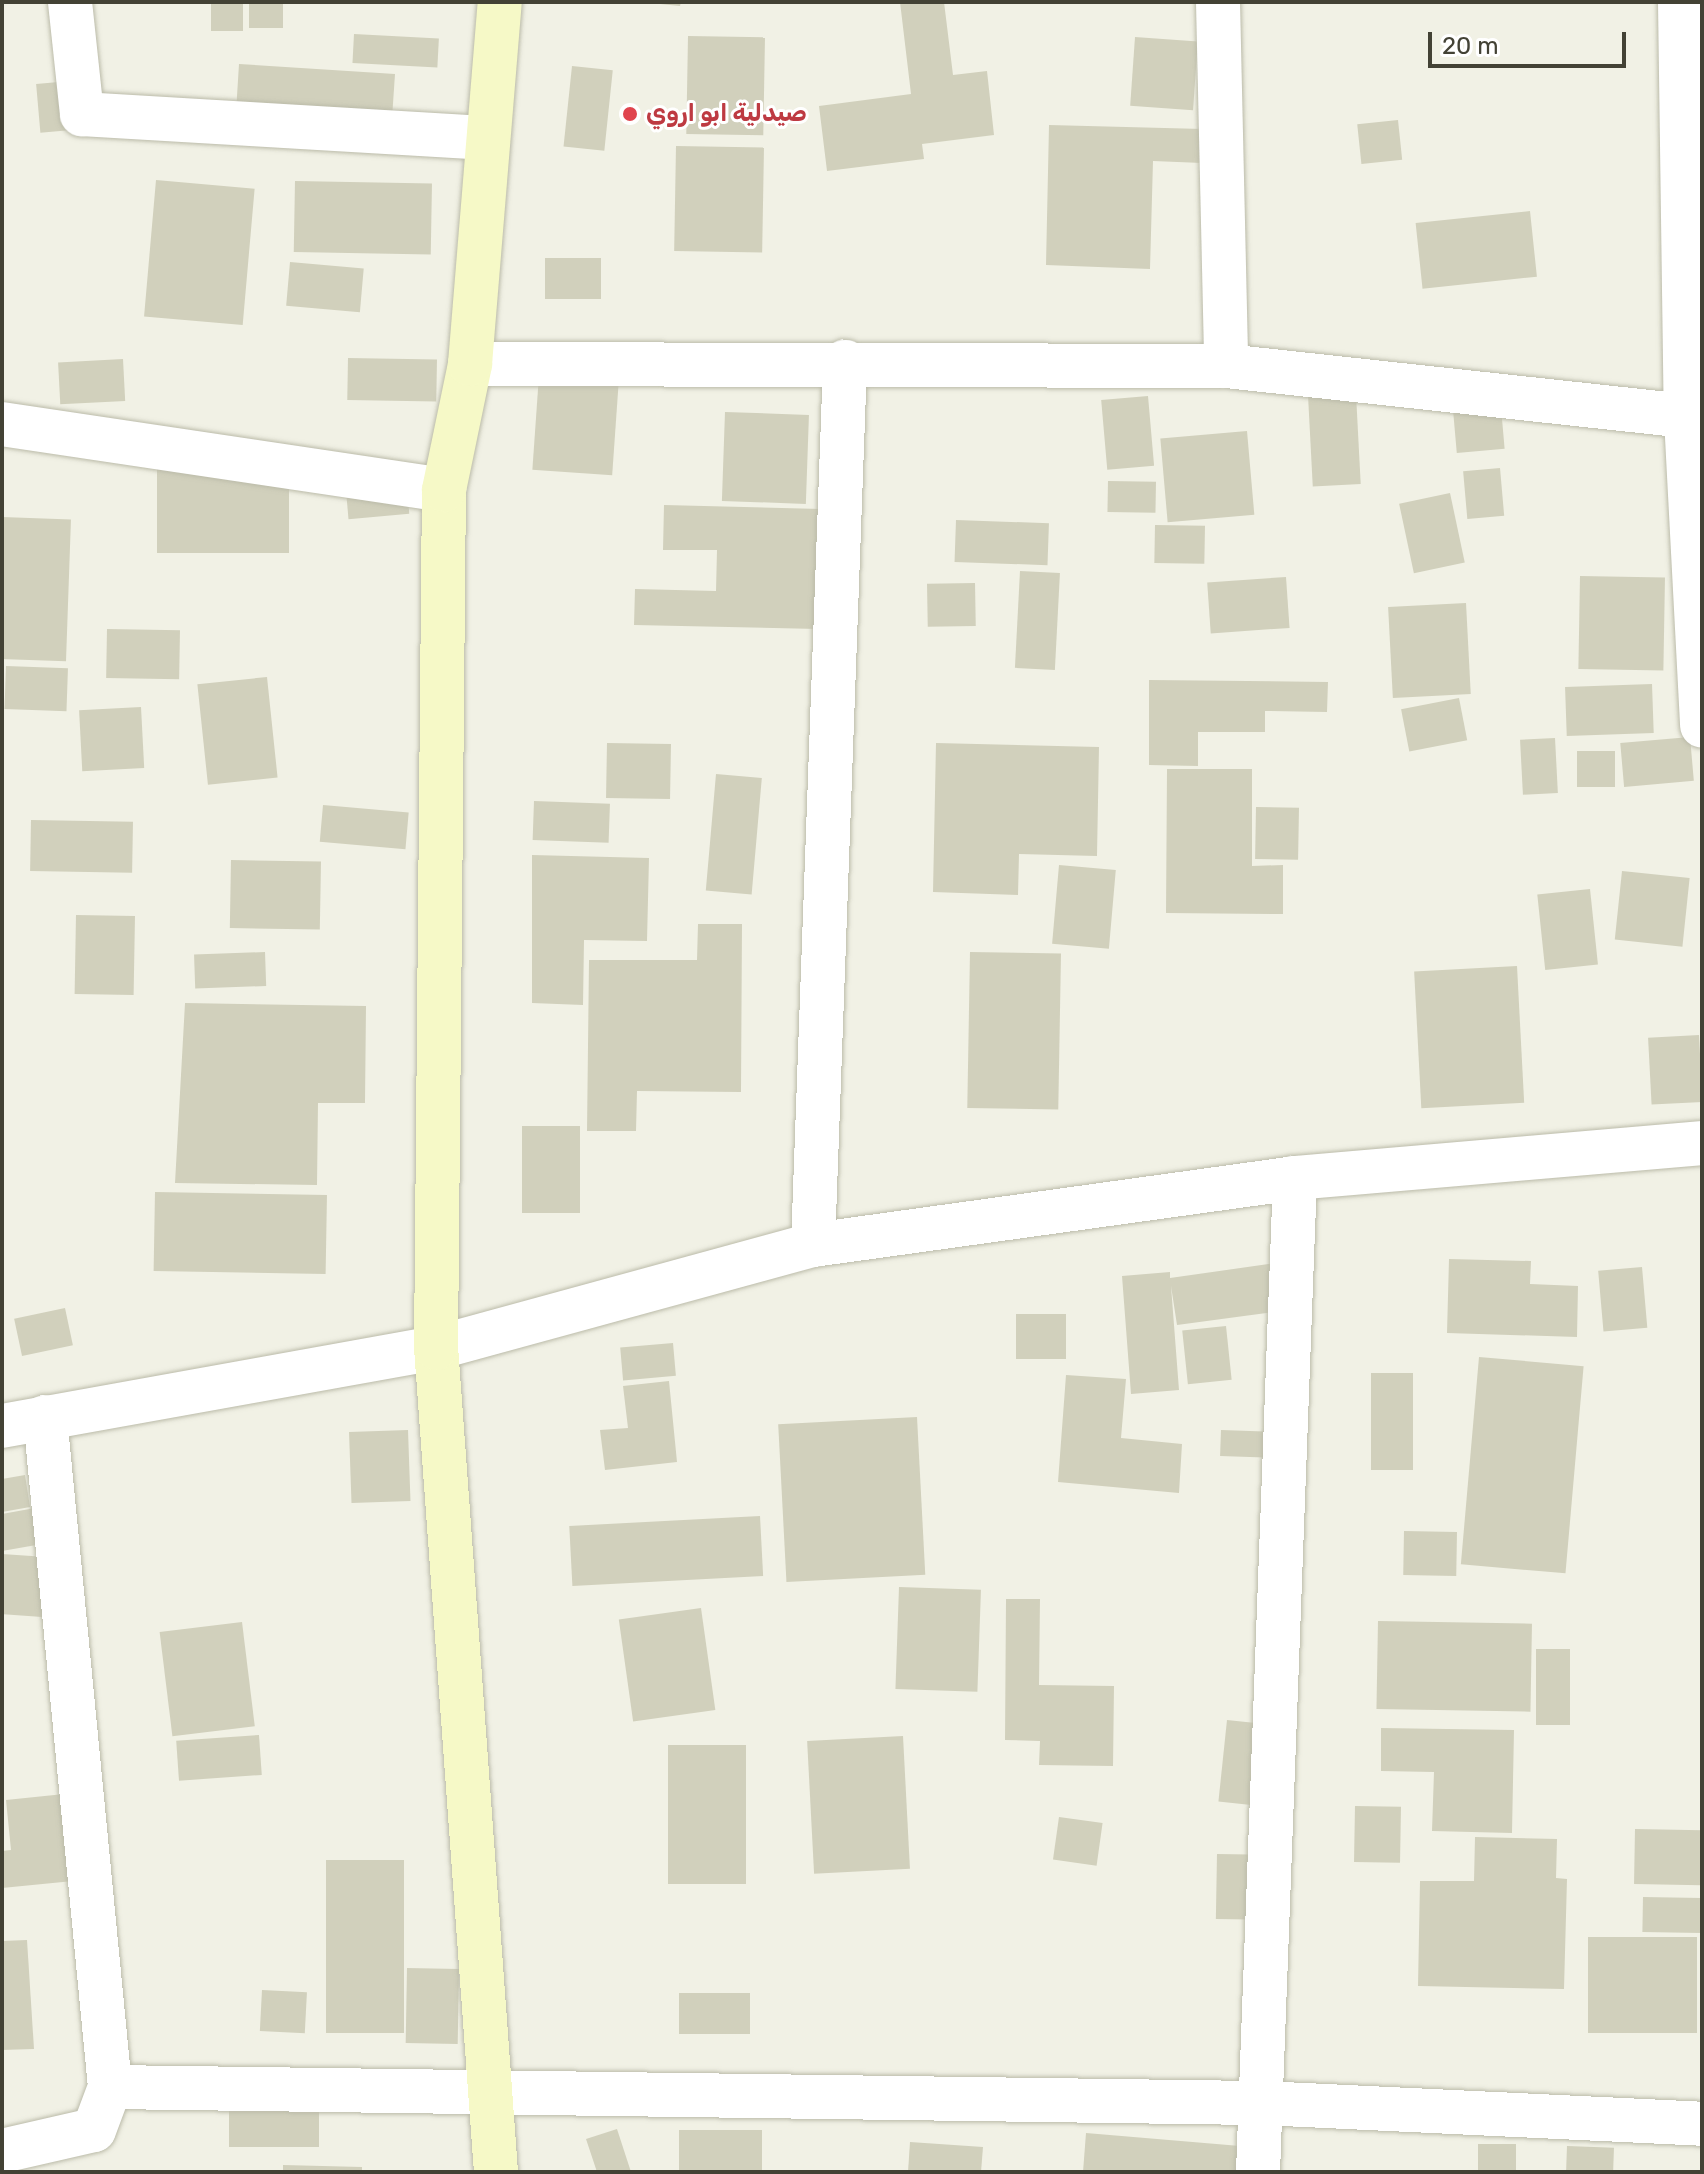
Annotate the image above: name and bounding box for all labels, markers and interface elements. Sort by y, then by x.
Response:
scale bar [1432,16,1630,66]
text: 20 m [1442,32,1499,60]
place label: صيدلية ابو اروي [646,100,807,128]
marker: صيدلية ابو اروي [621,105,639,123]

